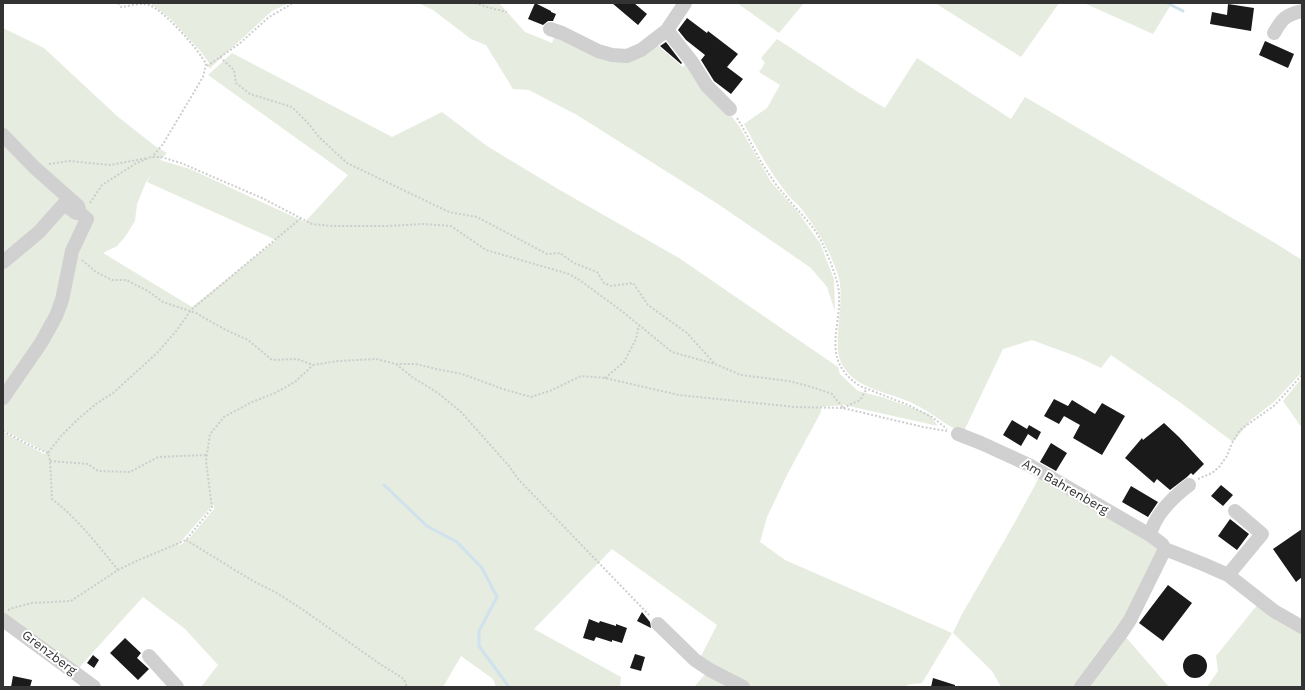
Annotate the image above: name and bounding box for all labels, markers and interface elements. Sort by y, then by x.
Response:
street label: Am Bahrenberg [1019,456,1111,518]
street label: Grenzberg [19,627,79,679]

